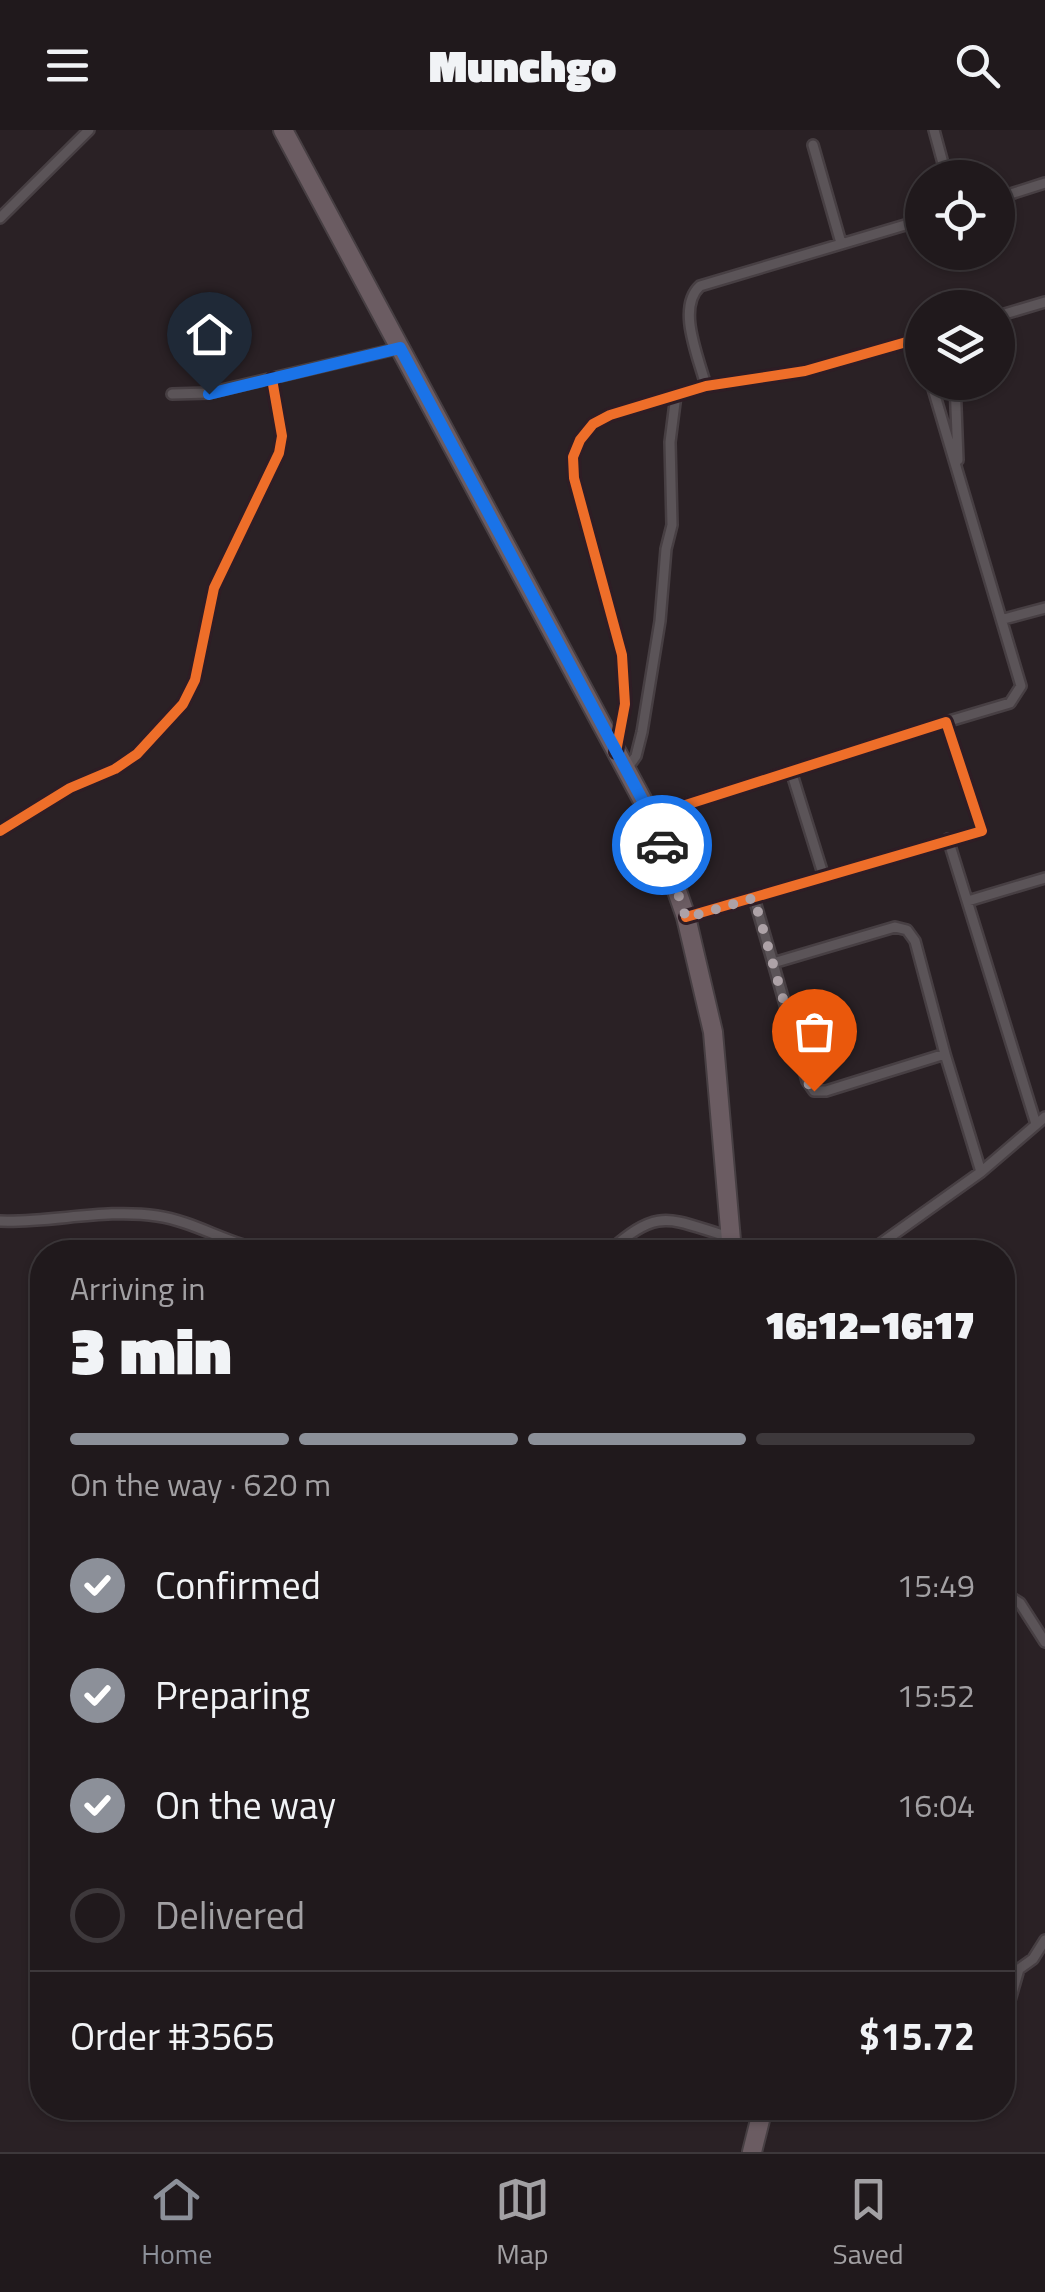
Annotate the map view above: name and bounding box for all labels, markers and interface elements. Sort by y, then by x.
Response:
text: Munchgo [429,31,616,99]
icon: menu [40,38,95,93]
icon: search [950,38,1005,93]
map controls [905,160,1015,400]
button: locate [905,160,1015,270]
button: layers [905,290,1015,400]
pin [167,292,252,395]
icon: home [182,307,237,362]
courier [612,795,712,895]
icon: car [635,818,690,873]
pin [772,989,857,1092]
icon: bag [787,1004,842,1059]
text: Arriving in [70,1264,206,1312]
text: 16:12–16:17 [765,1296,975,1354]
text: 3 min [70,1300,231,1399]
text: On the way · 620 m [70,1460,331,1508]
text: Confirmed [155,1556,321,1614]
icon: check [70,1558,125,1613]
text: 15:49 [896,1561,975,1609]
text: Preparing [155,1666,310,1724]
icon: check [70,1668,125,1723]
text: 15:52 [896,1671,975,1719]
text: On the way [155,1776,336,1834]
icon: check [70,1778,125,1833]
text: 16:04 [896,1781,975,1829]
text: Delivered [155,1886,305,1944]
text: Order #3565 [70,2007,275,2065]
text: $15.72 [859,2007,975,2065]
tab: Home [141,2172,212,2275]
tab: Map [495,2172,550,2275]
tab: Saved [832,2172,904,2275]

